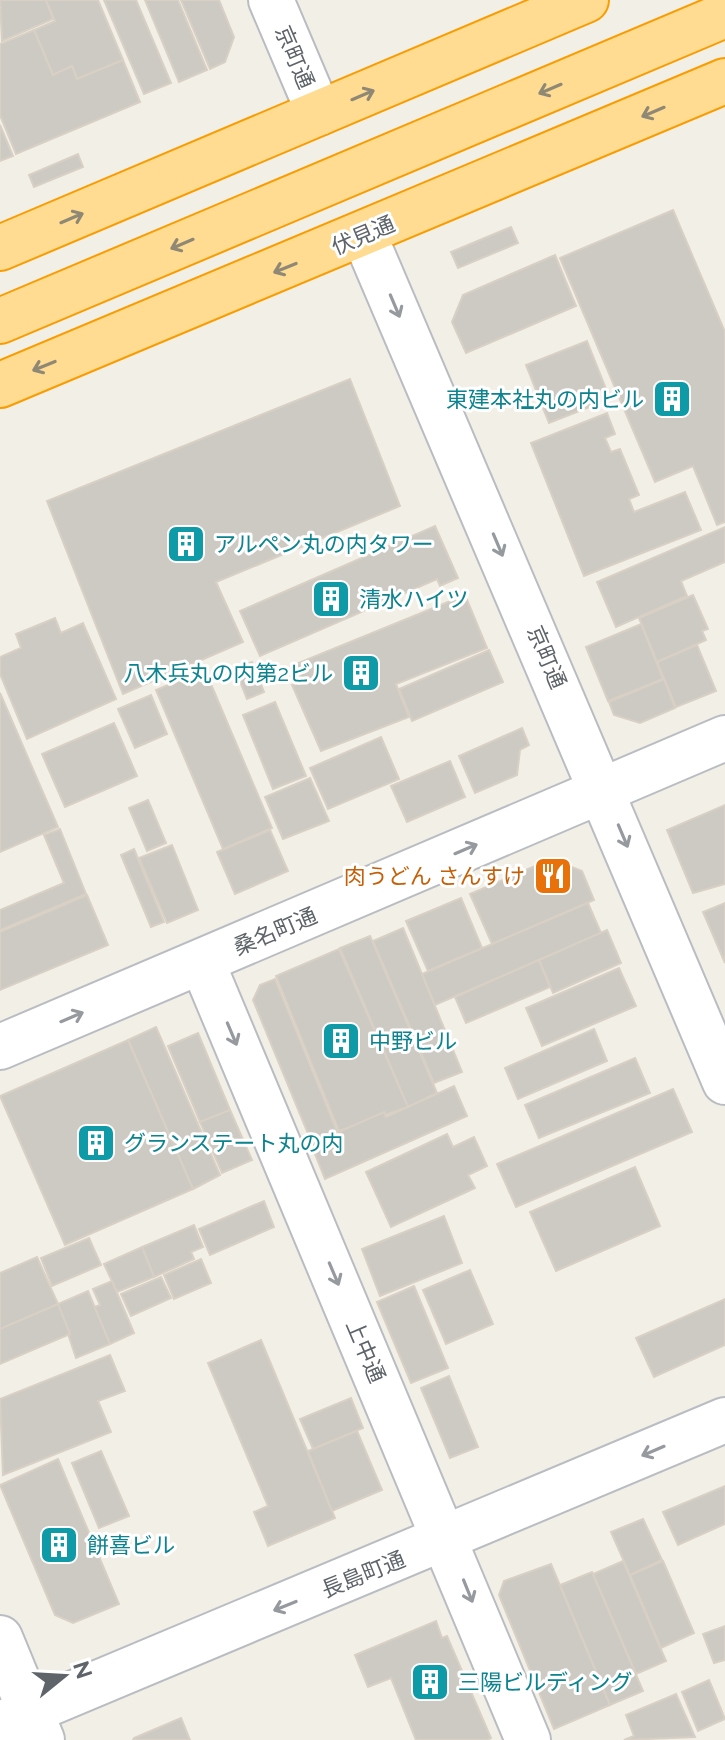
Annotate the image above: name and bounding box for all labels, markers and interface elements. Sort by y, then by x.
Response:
street label: 京町通 [270,22,320,92]
one-way arrow [538,82,563,97]
one-way arrow [350,86,375,101]
one-way arrow [641,105,666,120]
one-way arrow [59,210,84,224]
street label: 伏見通 [328,210,398,260]
one-way arrow [171,238,195,253]
one-way arrow [273,261,298,276]
one-way arrow [389,294,404,318]
one-way arrow [32,360,57,375]
building icon: 東建本社丸の内ビル [651,378,693,420]
place label: 東建本社丸の内ビル [446,386,644,412]
building icon: アルペン丸の内タワー [165,523,207,565]
place label: アルペン丸の内タワー [214,531,434,557]
one-way arrow [492,532,507,557]
building icon: 清水ハイツ [310,578,352,620]
place label: 清水ハイツ [359,586,469,612]
street label: 京町通 [522,622,572,692]
building icon: 八木兵丸の内第2ビル [340,652,382,694]
place label: 八木兵丸の内第2ビル [124,660,333,686]
one-way arrow [616,823,631,848]
one-way arrow [453,841,478,856]
restaurant icon: 肉うどん さんすけ [532,855,574,897]
place label: 肉うどん さんすけ [344,863,525,889]
street label: 桑名町通 [229,902,321,960]
one-way arrow [59,1009,84,1024]
building icon: 中野ビル [320,1020,362,1062]
one-way arrow [226,1021,241,1046]
place label: 中野ビル [369,1028,457,1054]
building icon: グランステート丸の内 [75,1122,117,1164]
place label: グランステート丸の内 [124,1130,344,1156]
one-way arrow [327,1261,342,1286]
street label: 上中通 [341,1316,391,1386]
one-way arrow [641,1444,666,1459]
building icon: 餅喜ビル [38,1524,80,1566]
place label: 餅喜ビル [87,1532,175,1558]
street label: 長島町通 [317,1545,409,1603]
one-way arrow [461,1578,476,1603]
one-way arrow [273,1600,298,1614]
north arrow [24,1636,104,1716]
text: N [68,1658,98,1682]
building icon: 三陽ビルディング [409,1661,451,1703]
place label: 三陽ビルディング [458,1669,632,1695]

